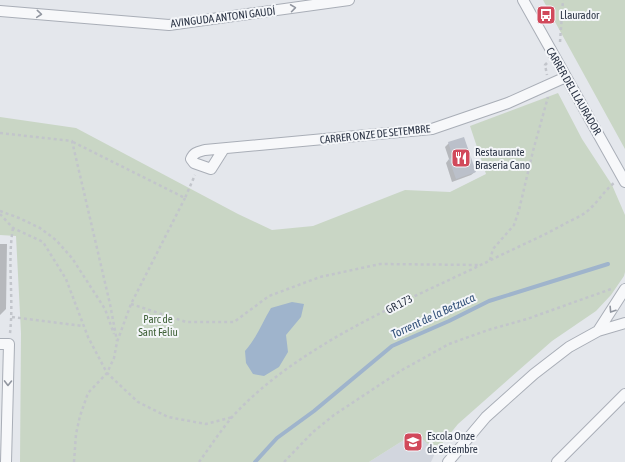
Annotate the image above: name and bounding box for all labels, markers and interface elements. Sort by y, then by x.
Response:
one-way arrow [290,4,296,13]
bus stop icon: Llaurador [535,4,557,26]
street label: AVINGUDA ANTONI GAUDÍ [170,5,276,29]
one-way arrow [36,9,42,18]
place label: Llaurador [560,9,600,21]
street label: CARRER DEL LLAURADOR [544,45,604,137]
street label: CARRER ONZE DE SETEMBRE [319,122,431,146]
place label: Restaurante Braseria Cano [475,146,530,171]
restaurant icon: Restaurante Braseria Cano [450,147,472,169]
water label: Torrent de la Betzuca [389,290,478,342]
street label: GR 173 [384,292,414,316]
one-way arrow [609,306,616,313]
park label: Parc de Sant Feliu [138,313,178,338]
one-way arrow [4,380,12,386]
place label: Escola Onze de Setembre [427,430,478,455]
school or university icon: Escola Onze de Setembre [402,431,424,453]

